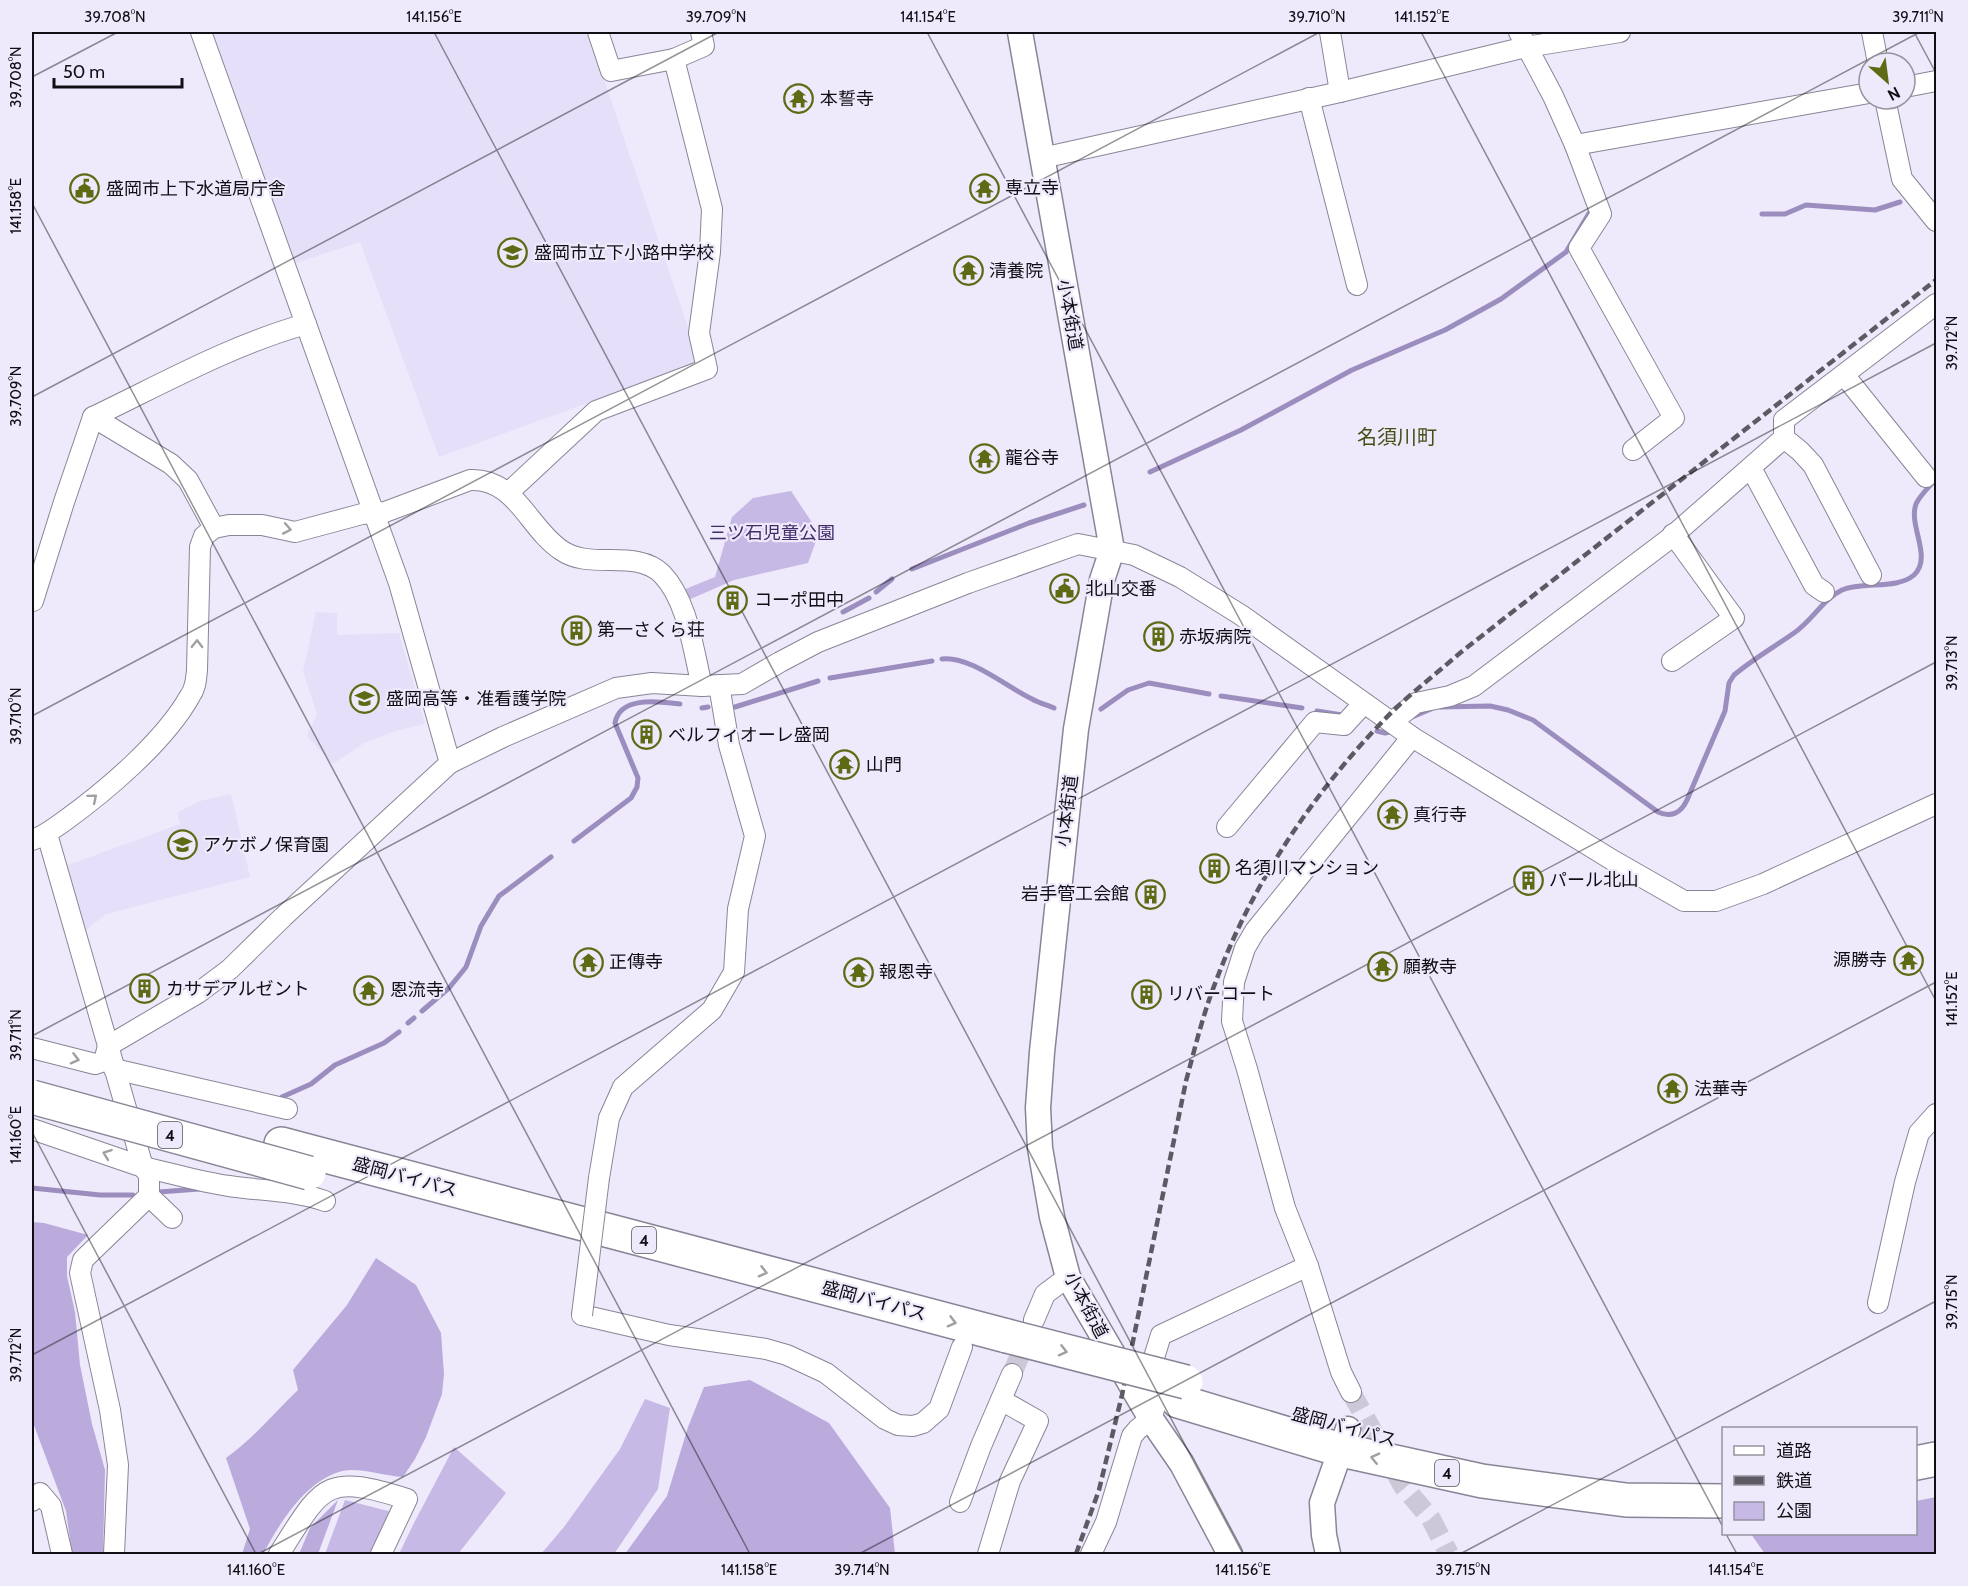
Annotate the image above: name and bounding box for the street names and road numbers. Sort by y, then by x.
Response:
street label: 小本街道 [1053,278,1087,352]
street label: 小本街道 [1052,774,1082,848]
road number: 4 [158,1122,182,1148]
street label: 盛岡バイパス [350,1152,460,1202]
road number: 4 [632,1227,656,1253]
street label: 小本街道 [1059,1268,1113,1342]
street label: 盛岡バイパス [819,1276,929,1326]
street label: 盛岡バイパス [1289,1402,1399,1452]
road number: 4 [1435,1460,1459,1486]

